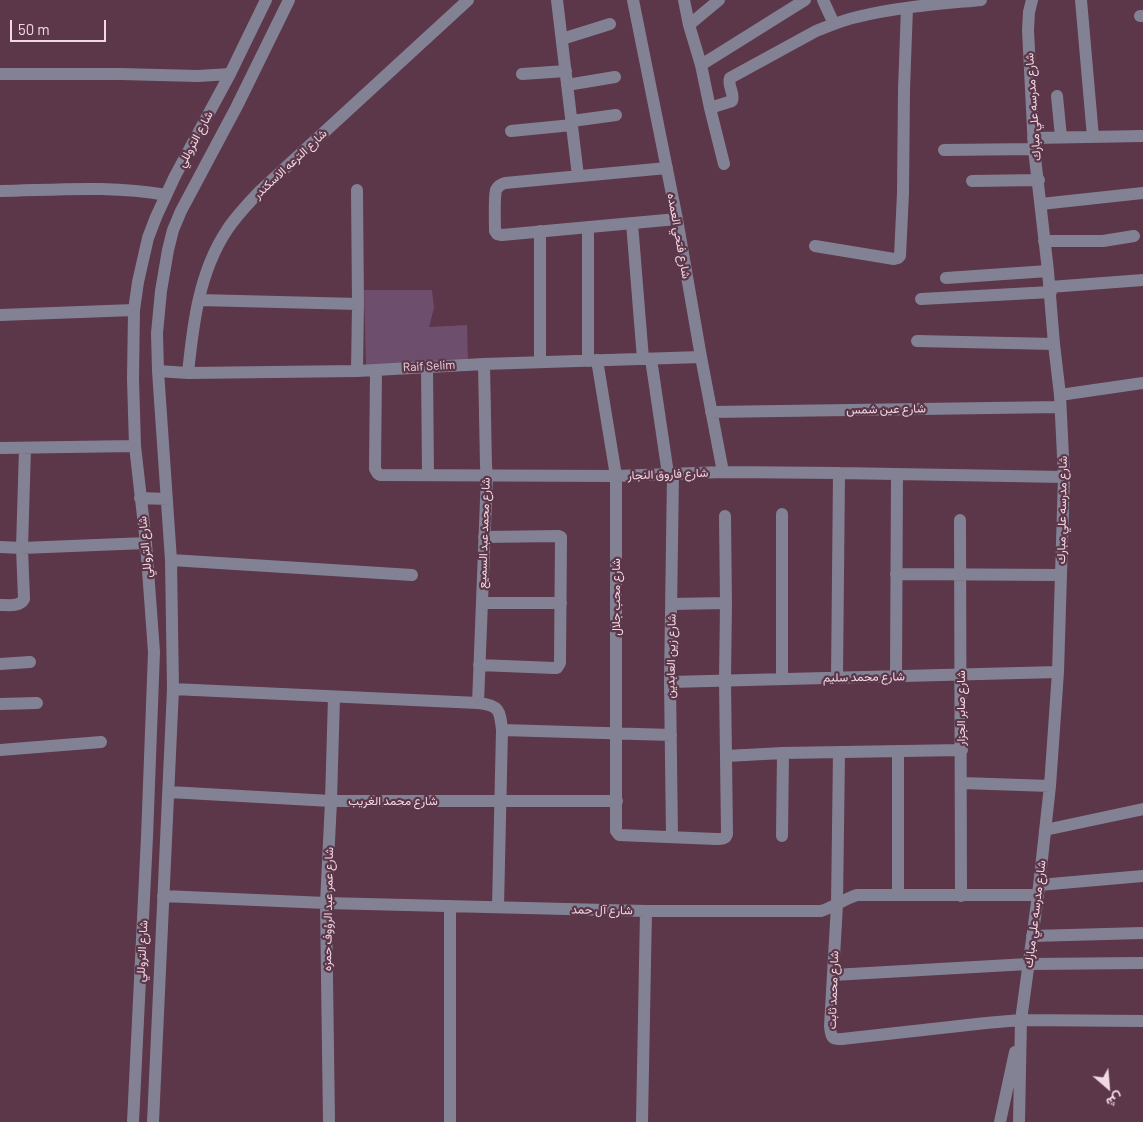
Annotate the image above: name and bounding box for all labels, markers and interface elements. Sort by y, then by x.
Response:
scale bar [12,10,109,42]
text: 50 m [18,20,50,38]
street label: شارع مدرسه علي مبارك [1022,52,1044,162]
street label: شارع التروللي [174,108,216,170]
street label: شارع الترعه الاسكندر [250,126,330,202]
street label: شارع فتحي العمده [664,192,694,280]
street label: Raif Selim [402,357,456,375]
street label: شارع عين شمس [846,401,926,417]
street label: شارع مدرسه علي مبارك [1054,456,1070,564]
street label: شارع فاروق النجار [627,465,709,483]
street label: شارع محمد عبد السميع [475,477,493,589]
street label: شارع التروللي [135,516,155,578]
street label: شارع محب جلال [609,558,623,636]
street label: شارع زين العابدين [663,613,679,699]
street label: شارع محمد سليم [823,669,905,685]
street label: شارع صابر الجزار [954,670,968,746]
street label: شارع محمد الغريب [348,794,438,808]
street label: شارع عمر عبد الرؤوف حمزه [320,847,336,971]
street label: شارع مدرسه علي مبارك [1021,859,1049,969]
street label: شارع آل حمد [571,902,633,918]
street label: شارع التروللي [133,920,151,982]
street label: شارع محمد ثابت [824,950,842,1030]
north arrow [1083,1062,1133,1112]
text: ش [1104,1089,1126,1112]

